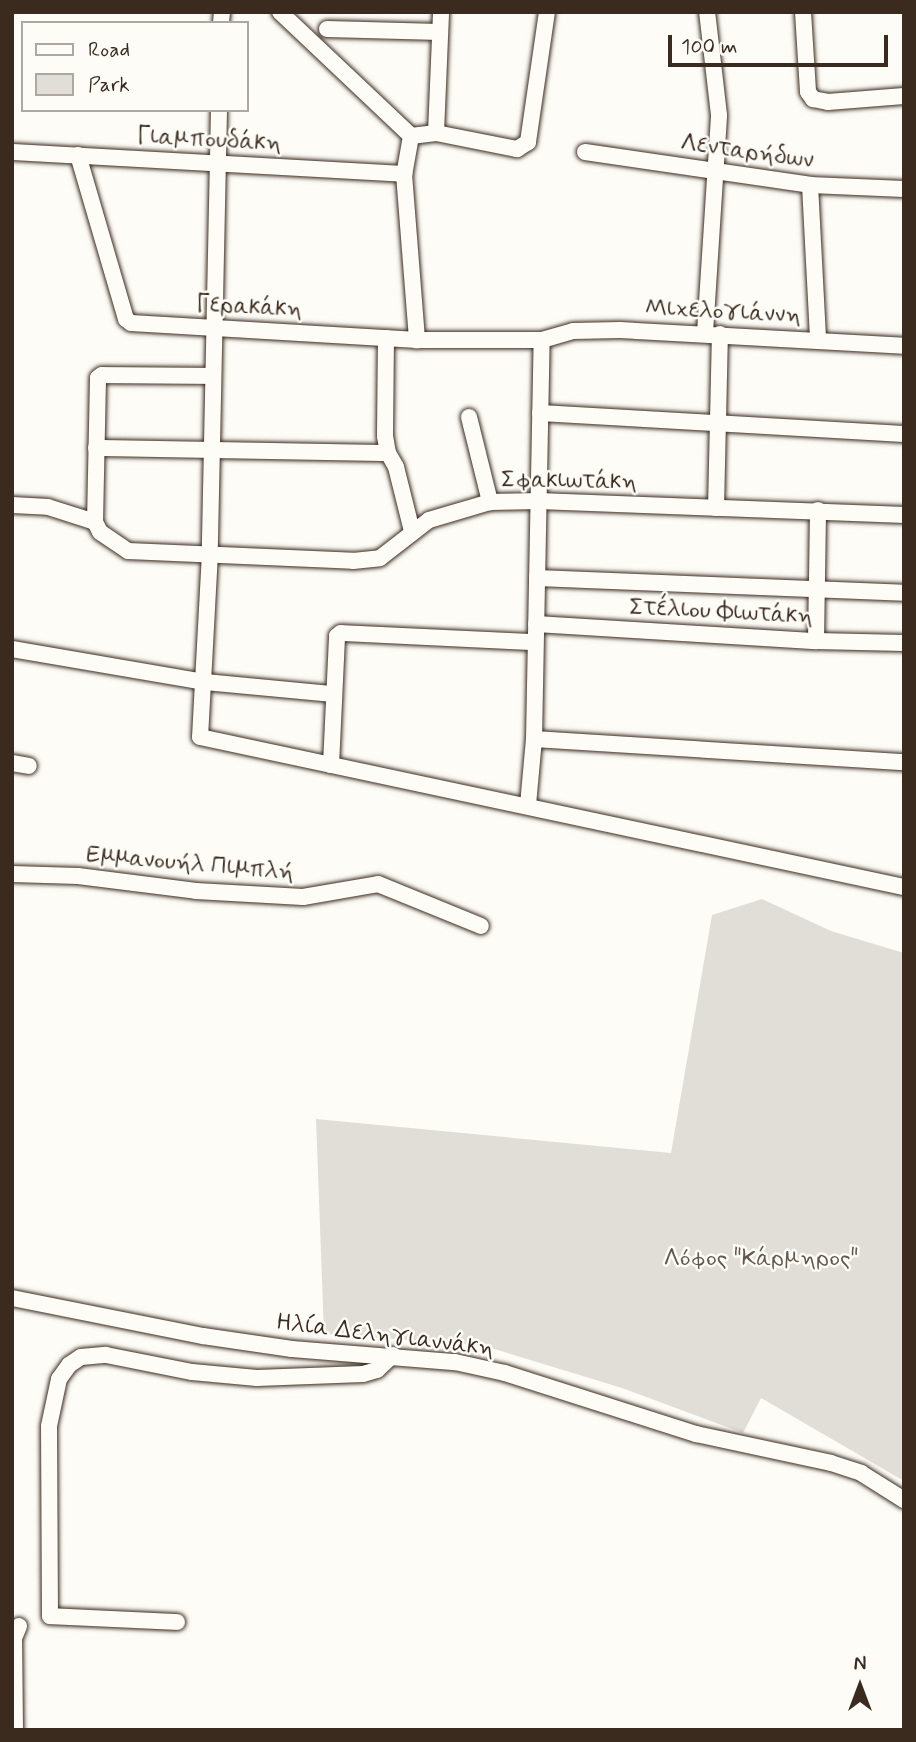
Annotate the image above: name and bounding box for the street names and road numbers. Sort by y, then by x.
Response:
street label: Γιαμπουδάκη [136,122,282,158]
street label: Λενταρήδων [679,128,815,176]
street label: Γερακάκη [195,290,303,324]
street label: Μιχελογιάννη [644,294,802,330]
street label: Σφακιωτάκη [501,465,637,497]
street label: Στέλιου Φιωτάκη [628,593,814,631]
street label: Εµµανουήλ Πιµπλή [85,841,295,887]
street label: Ηλία Δεληγιαννάκη [274,1308,496,1364]

